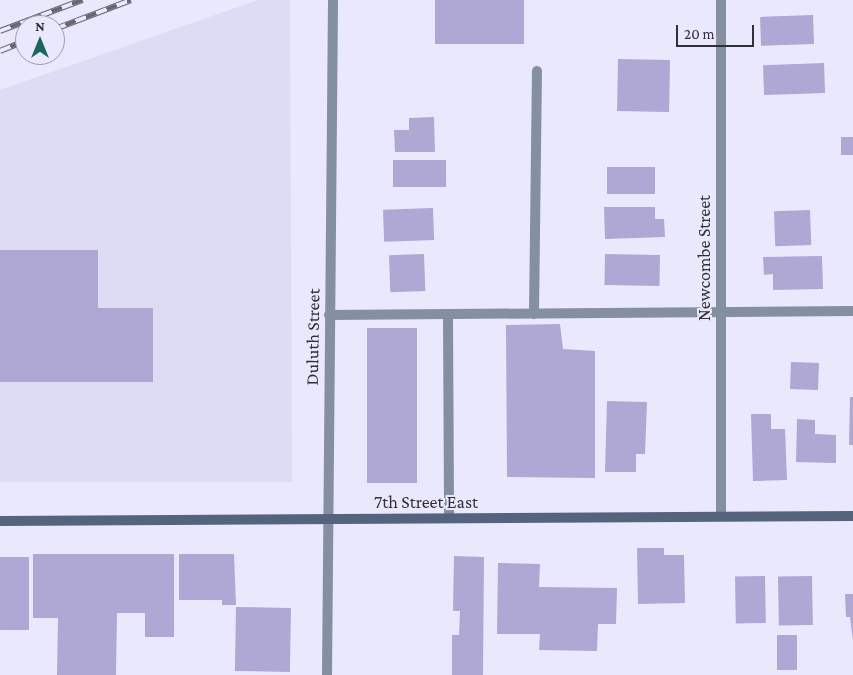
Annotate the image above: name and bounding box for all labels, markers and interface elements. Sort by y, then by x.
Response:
north arrow [15,15,65,65]
scale bar [678,15,756,47]
text: N [35,18,45,34]
text: 20 m [684,26,715,42]
street label: Newcombe Street [693,195,715,321]
street label: Duluth Street [301,288,325,386]
street label: 7th Street East [374,491,478,513]

